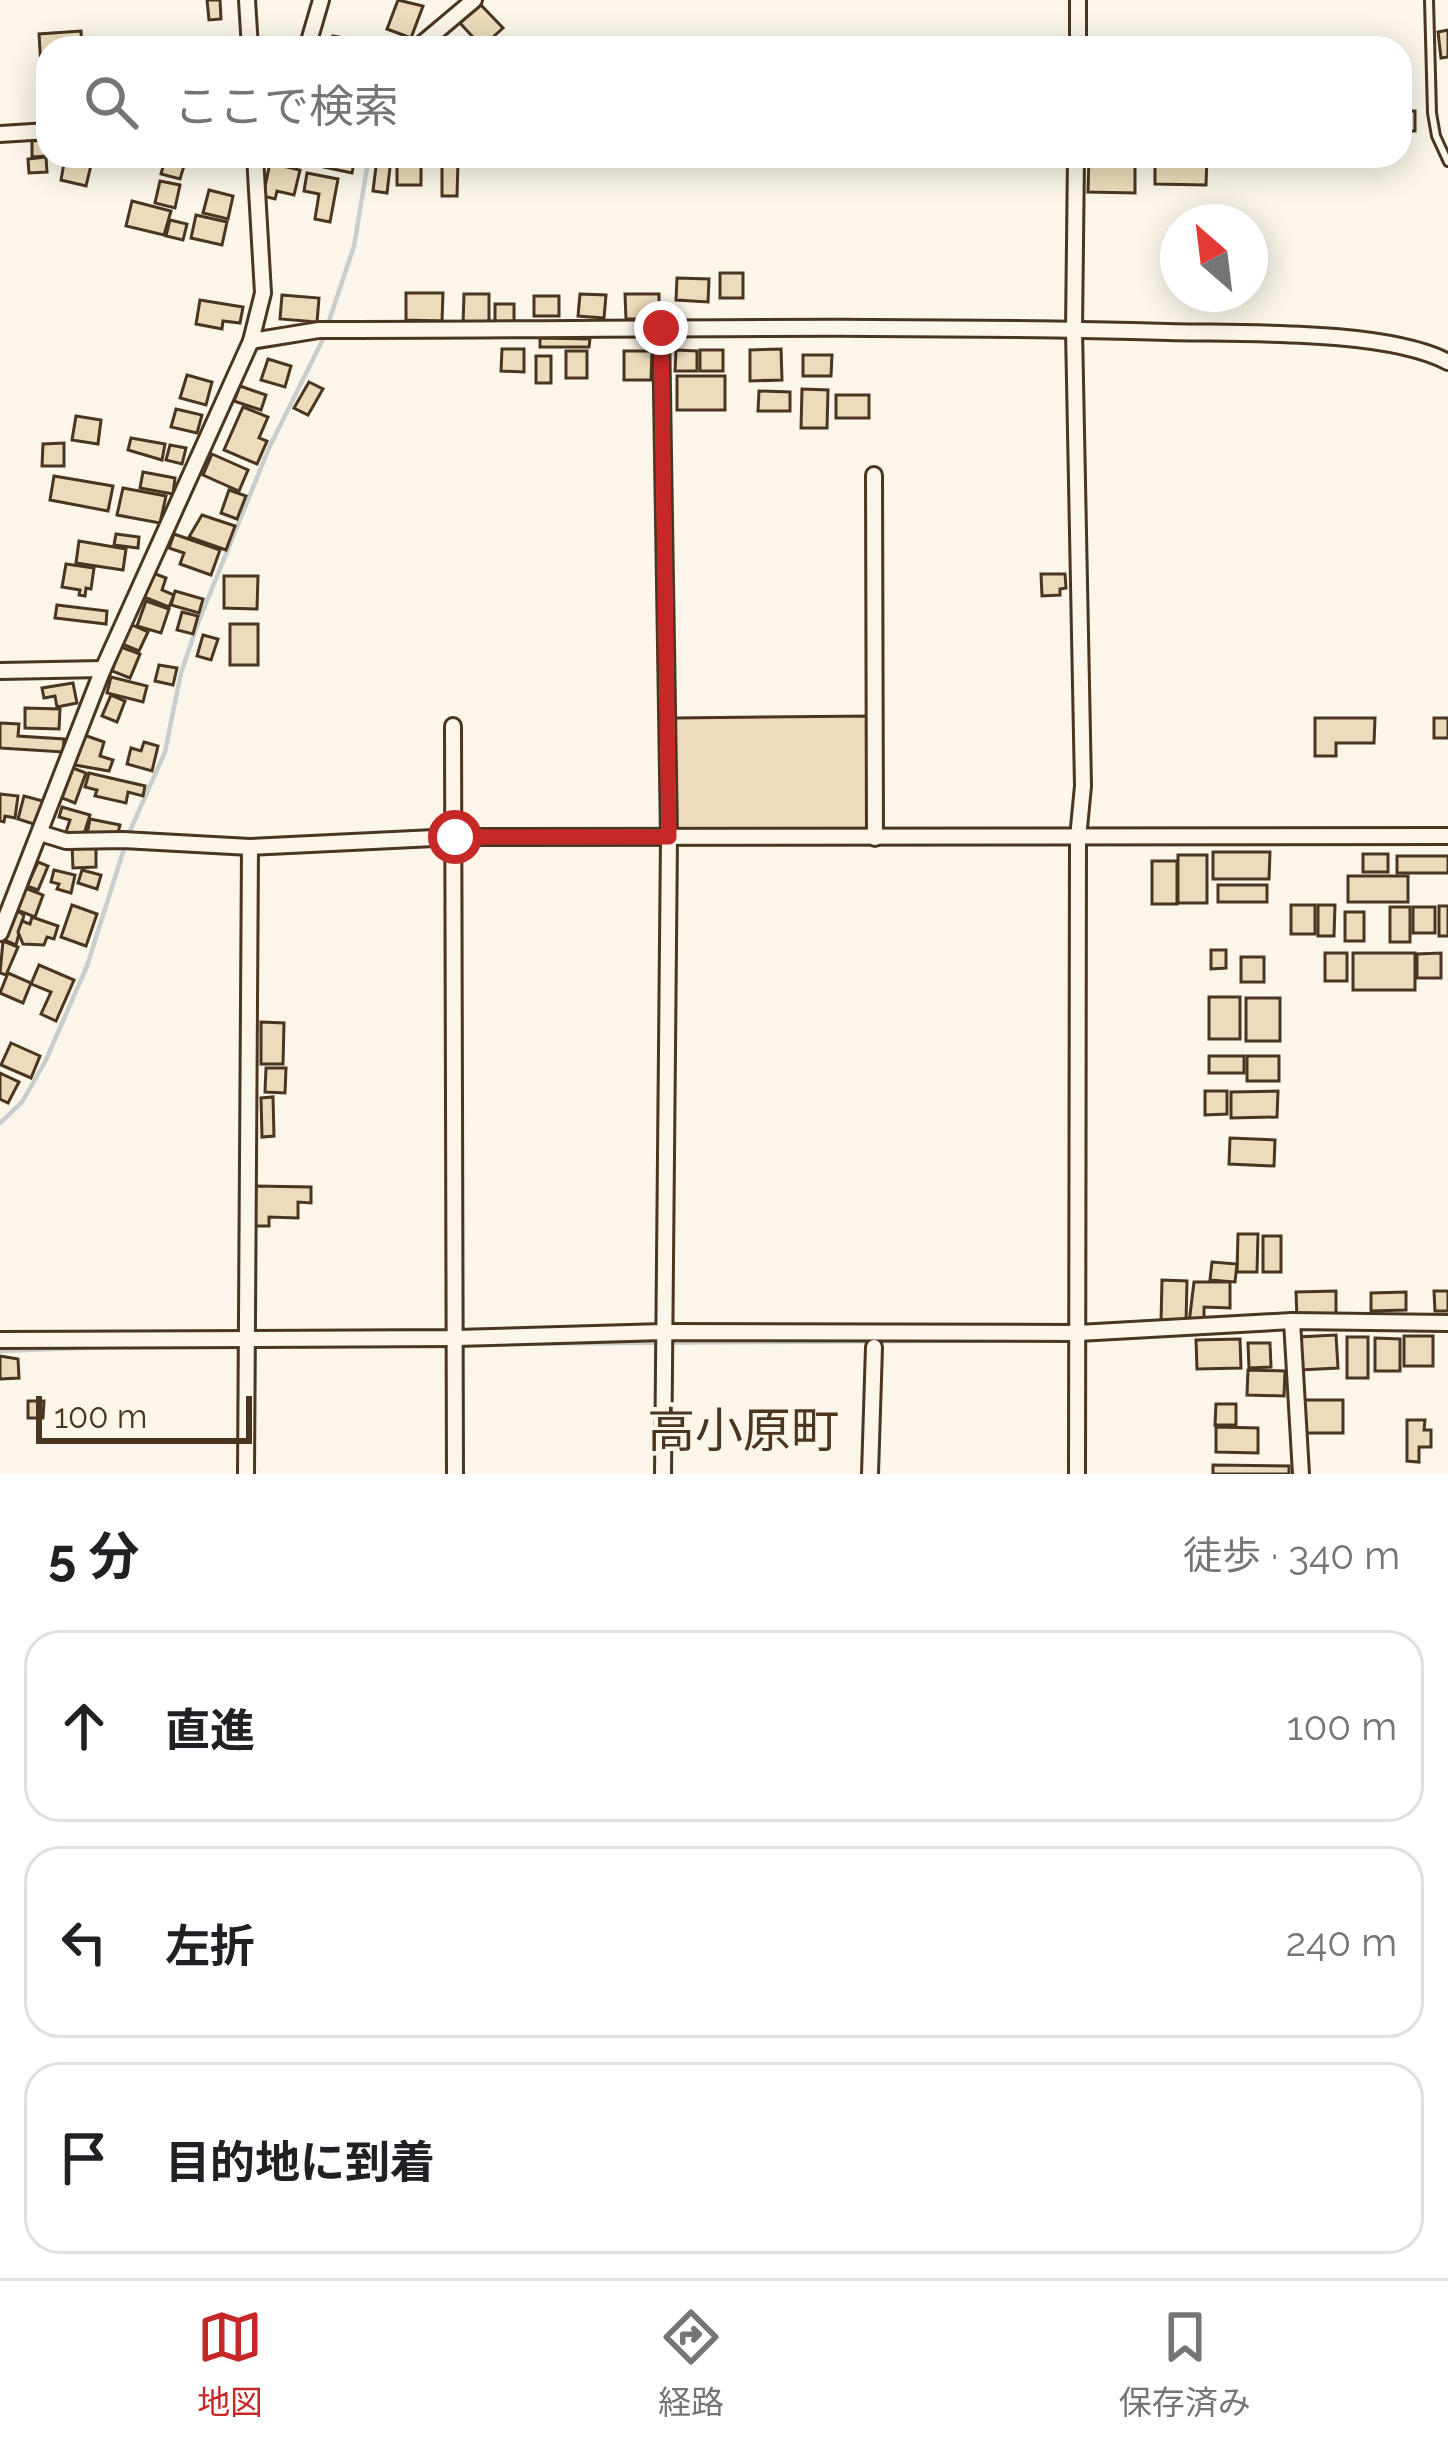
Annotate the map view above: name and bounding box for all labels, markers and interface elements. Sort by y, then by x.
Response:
search box [36,36,1412,168]
icon: search [78,69,144,135]
text: ここで検索 [174,80,399,133]
north arrow [1160,204,1268,312]
route end [634,301,688,355]
route start [428,810,482,864]
scale bar [36,1390,252,1443]
text: 100 m [54,1397,147,1436]
district label: 高小原町 [647,1402,839,1458]
text: 5 分 [48,1526,140,1586]
text: 徒歩 · 340 m [1183,1532,1400,1578]
icon: ahead [51,1693,117,1759]
text: 100 m [1287,1703,1397,1749]
text: 直進 [165,1704,255,1757]
icon: left [51,1909,117,1975]
text: 240 m [1286,1919,1397,1965]
text: 左折 [165,1920,255,1973]
icon: arrive [51,2125,117,2191]
text: 目的地に到着 [165,2136,435,2189]
tab: 地図 [197,2304,263,2424]
tab: 経路 [658,2304,724,2424]
tab: 保存済み [1119,2304,1251,2424]

